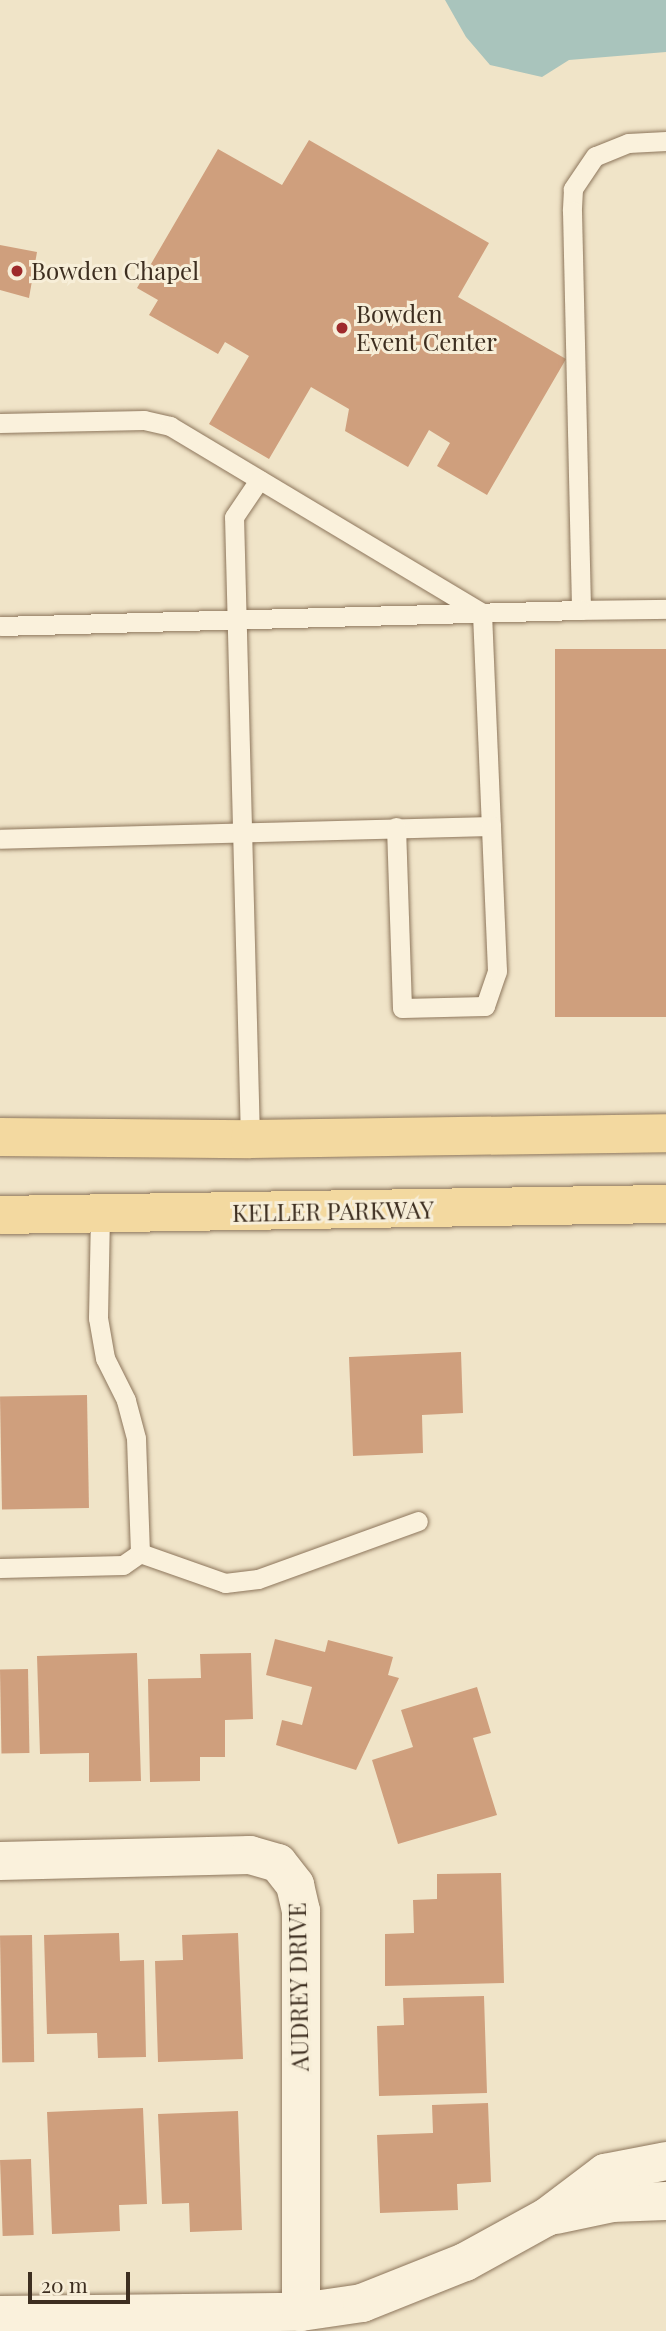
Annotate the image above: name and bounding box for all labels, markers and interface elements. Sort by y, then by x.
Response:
place label: Bowden Chapel [31,257,199,285]
marker: Bowden Chapel [9,263,25,279]
place label: Bowden Event Center [356,300,497,356]
marker: Bowden Event Center [334,320,350,336]
street label: KELLER PARKWAY [232,1195,434,1227]
street label: AUDREY DRIVE [282,1902,314,2072]
scale bar [32,2258,133,2302]
text: 20 m [41,2270,88,2298]

